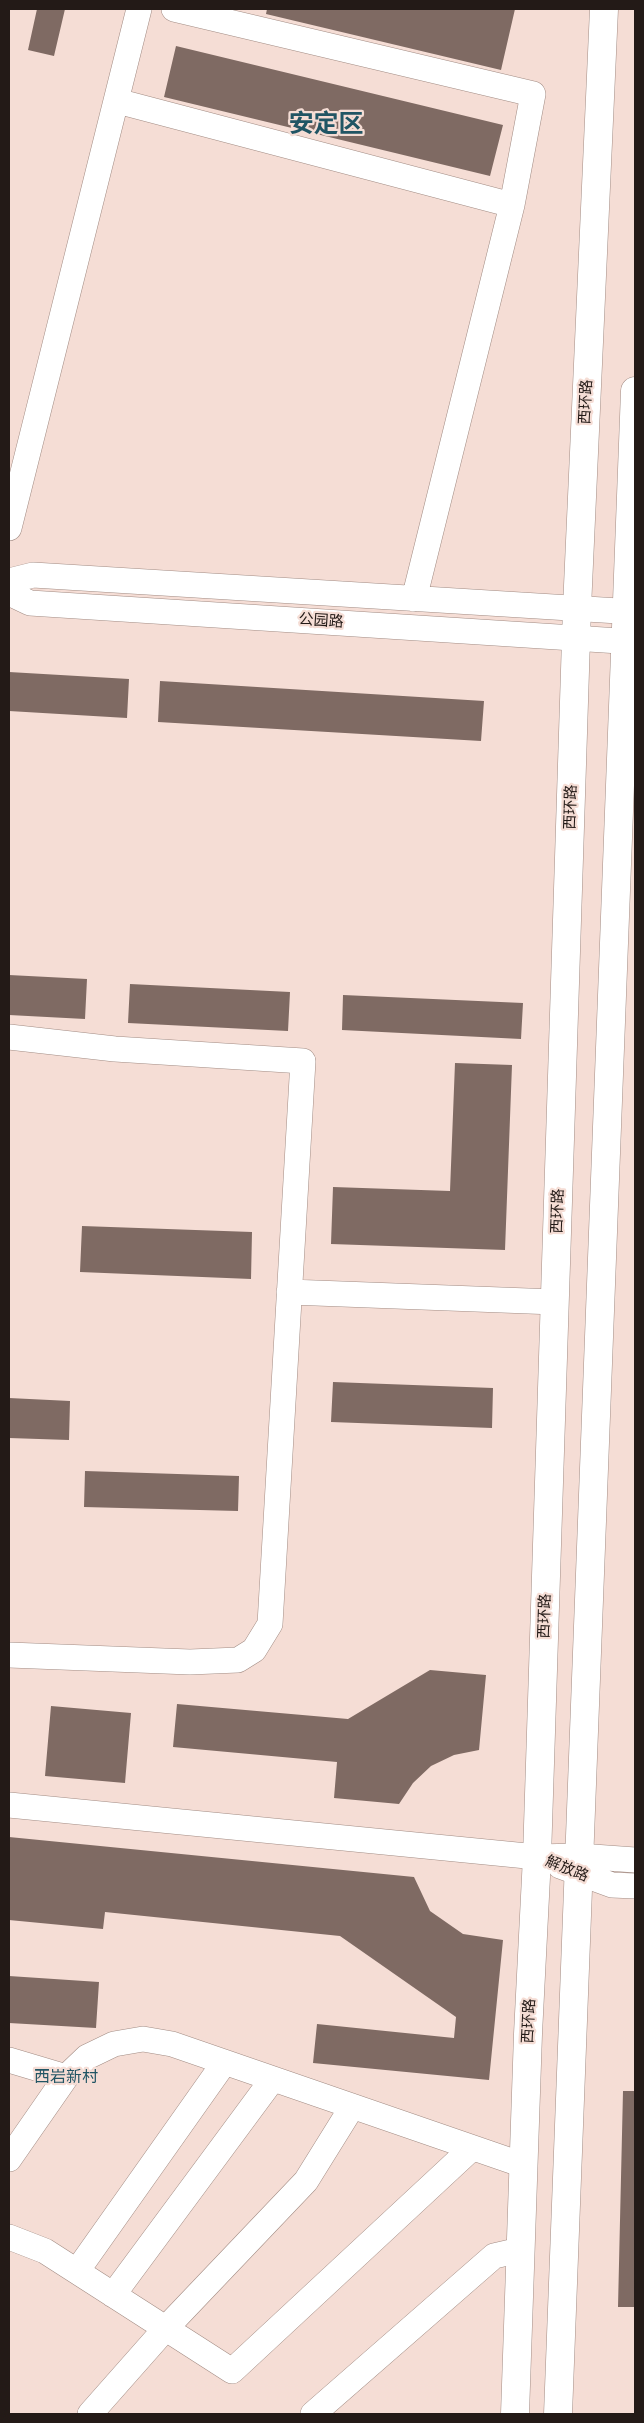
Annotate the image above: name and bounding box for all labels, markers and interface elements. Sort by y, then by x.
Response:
district label: 安定区 [289,110,363,140]
street label: 西环路 [576,379,596,425]
street label: 公园路 [298,610,344,632]
street label: 西环路 [561,784,581,830]
street label: 西环路 [548,1188,568,1234]
street label: 西环路 [535,1593,555,1639]
street label: 解放路 [543,1852,591,1886]
street label: 西环路 [519,1998,539,2044]
district label: 西岩新村 [34,2067,98,2087]

